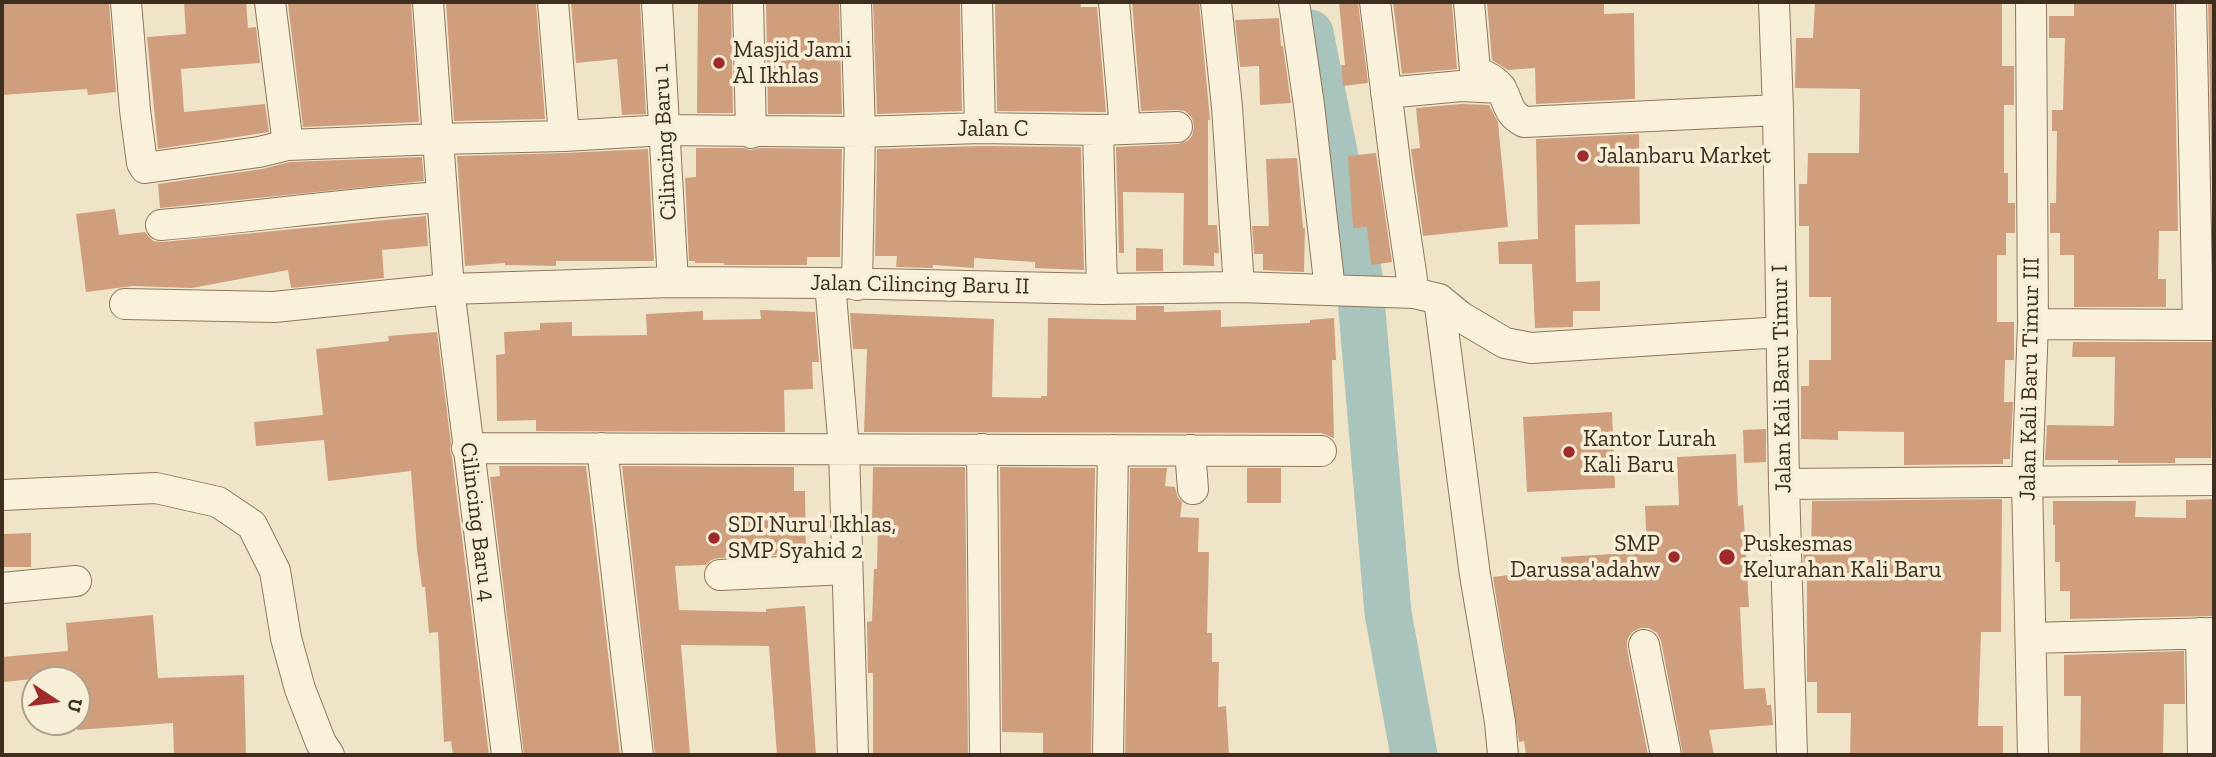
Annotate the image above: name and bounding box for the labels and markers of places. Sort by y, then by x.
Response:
place label: Masjid Jami Al Ikhlas [733,36,852,90]
marker: Masjid Jami Al Ikhlas [711,55,727,71]
place label: Jalanbaru Market [1597,142,1771,170]
marker: Jalanbaru Market [1575,148,1591,164]
place label: Kantor Lurah Kali Baru [1583,425,1716,479]
marker: Kantor Lurah Kali Baru [1561,444,1577,460]
place label: SDI Nurul Ikhlas, SMP Syahid 2 [728,511,896,565]
marker: SDI Nurul Ikhlas, SMP Syahid 2 [706,530,722,546]
place label: SMP Darussa'adahw [1510,530,1660,584]
place label: Puskesmas Kelurahan Kali Baru [1743,530,1942,584]
marker: Puskesmas Kelurahan Kali Baru [1717,547,1737,567]
marker: SMP Darussa'adahw [1666,549,1682,565]

